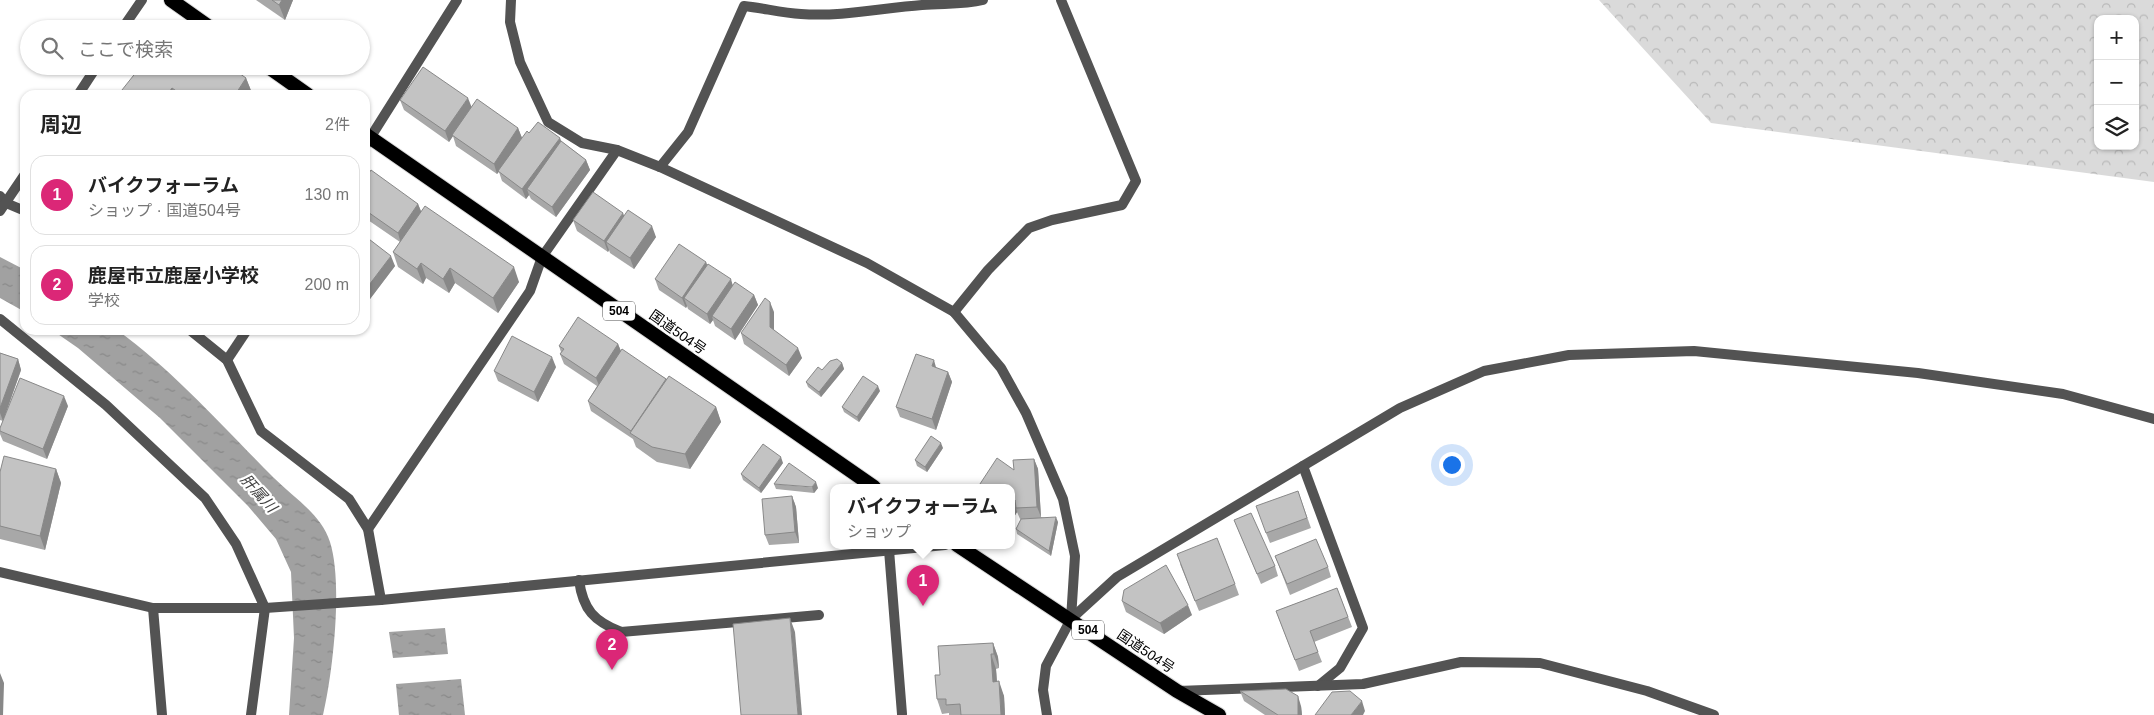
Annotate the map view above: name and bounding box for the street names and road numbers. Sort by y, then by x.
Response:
road number: 504 [603,302,635,321]
street label: 国道504号 [647,307,709,357]
road number: 504 [1072,620,1104,640]
street label: 国道504号 [1114,626,1178,676]

